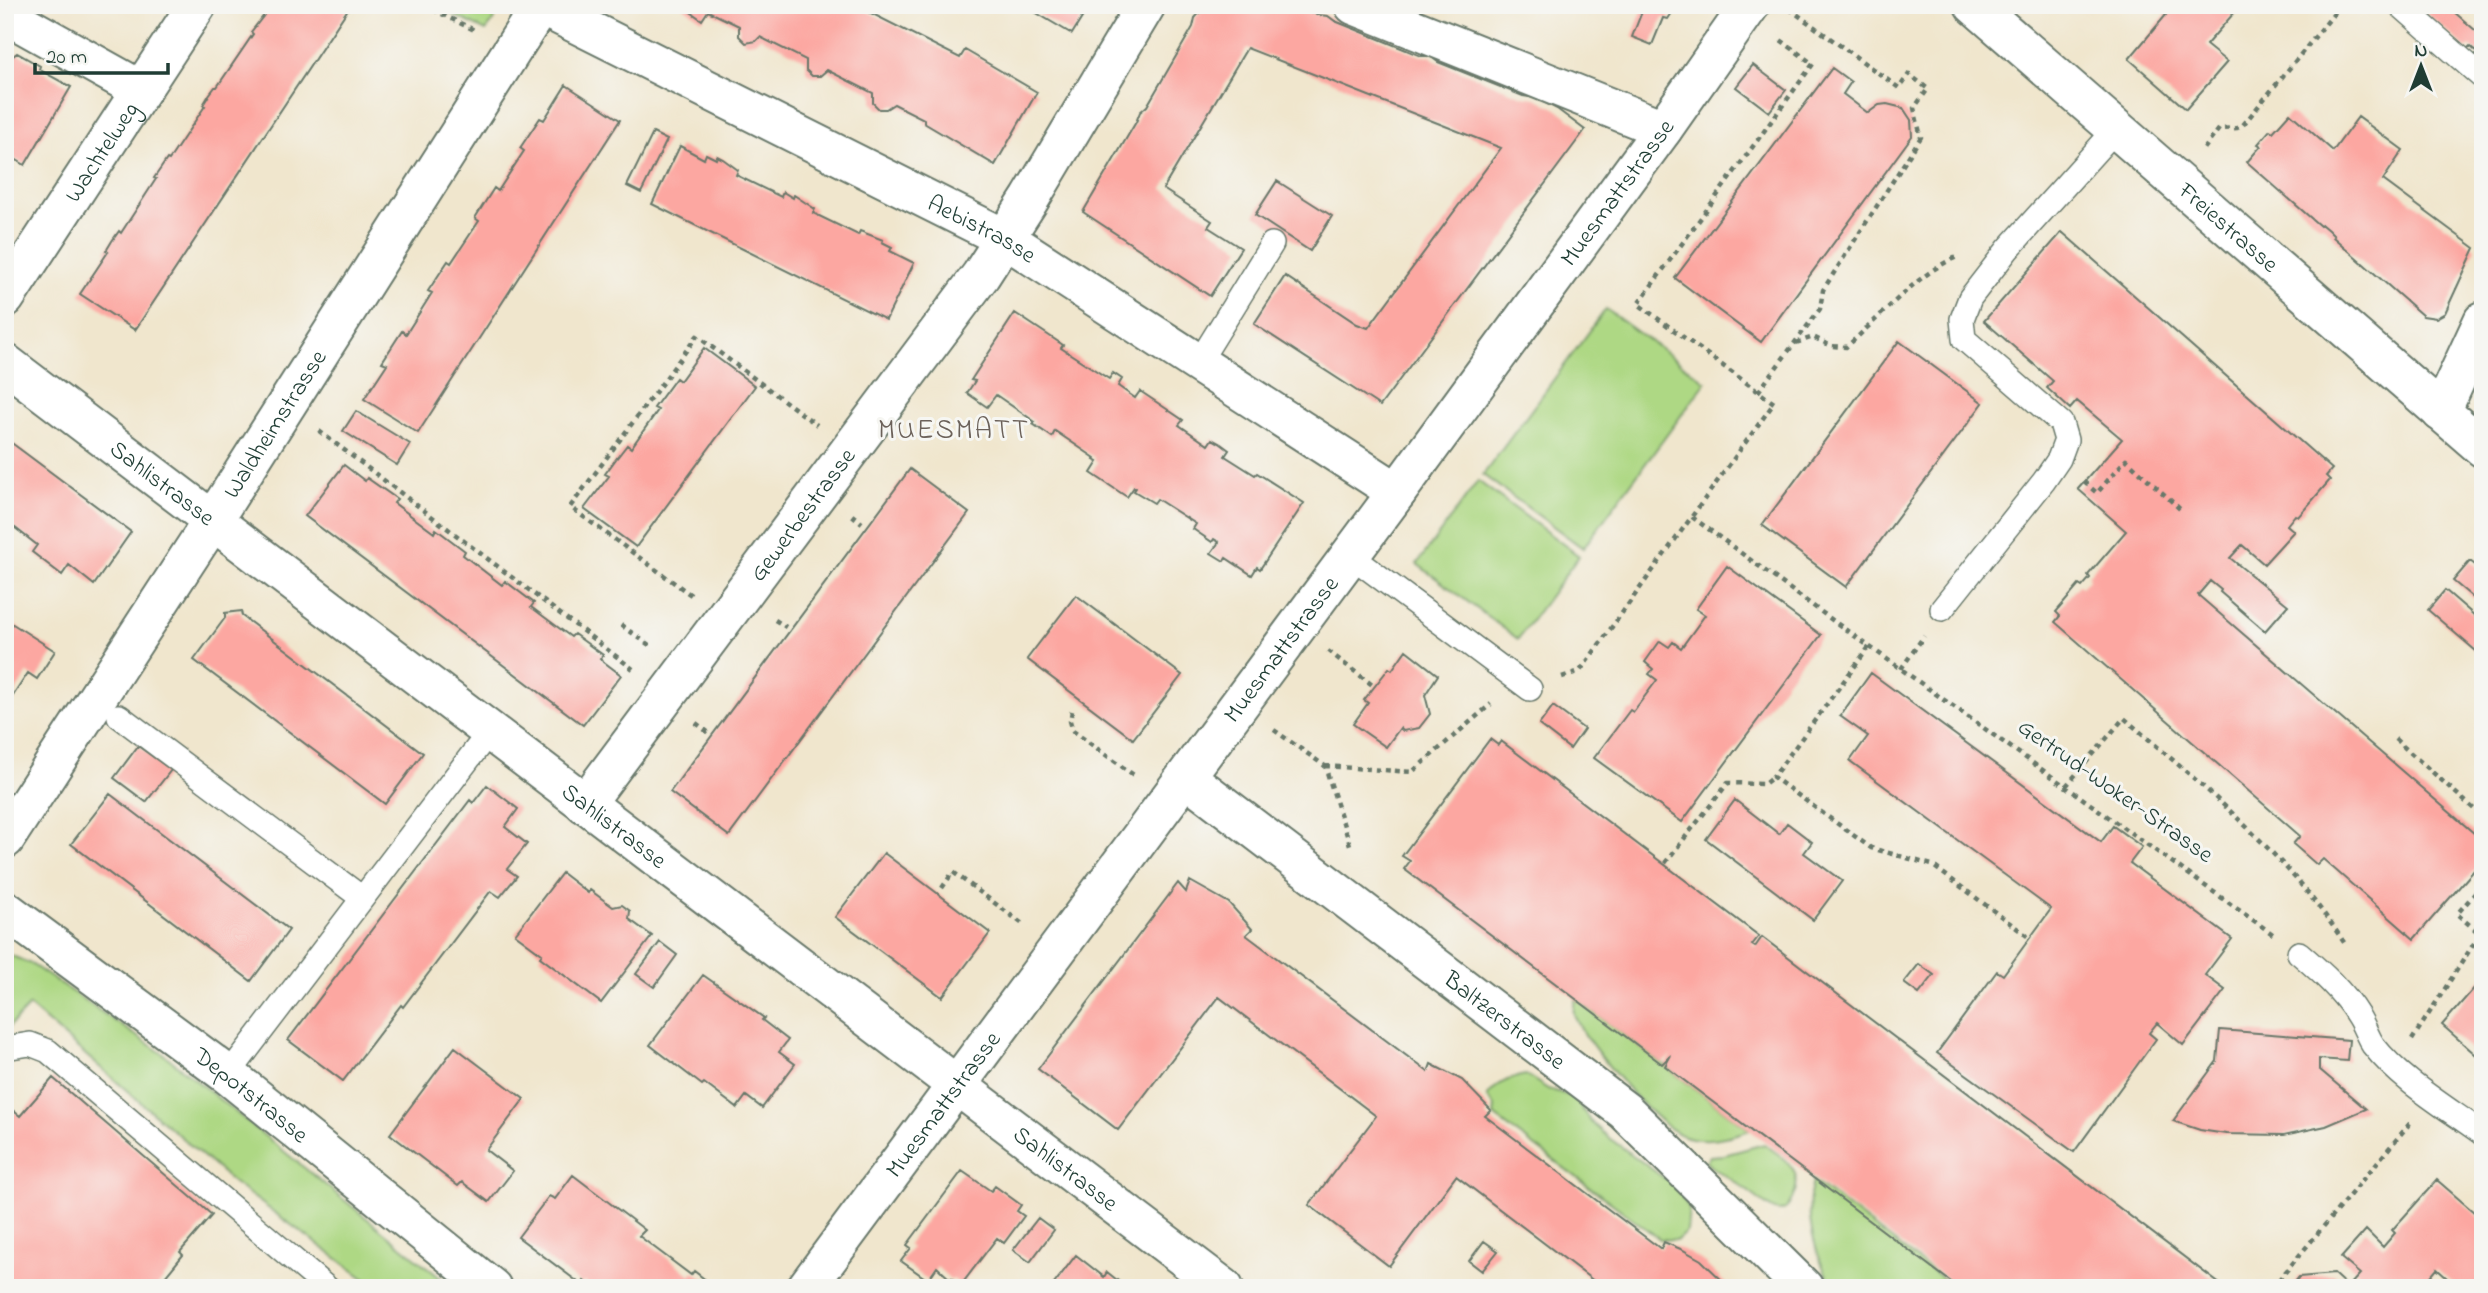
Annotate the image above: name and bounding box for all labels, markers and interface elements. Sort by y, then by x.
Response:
scale bar [35,32,168,76]
north arrow [2386,32,2456,102]
text: N [2415,38,2428,65]
text: 20 m [46,43,87,73]
street label: Wachtelweg [57,96,149,210]
street label: Muesmattstrasse [1553,113,1685,275]
street label: Freiestrasse [2169,175,2285,282]
street label: Aebistrasse [921,187,1042,274]
street label: Waldheimstrasse [216,344,337,506]
district label: MUESMATT [878,411,1030,452]
street label: Sahlistrasse [101,433,221,536]
street label: Gewerbestrasse [742,441,866,590]
street label: Muesmattstrasse [1216,570,1349,731]
street label: Gertrud-Woker-Strasse [2010,711,2220,873]
street label: Sahlistrasse [553,776,673,879]
street label: Baltzerstrasse [1434,963,1572,1080]
street label: Muesmattstrasse [878,1025,1011,1186]
street label: Depotstrasse [184,1040,315,1153]
street label: Sahlistrasse [1005,1119,1125,1222]

